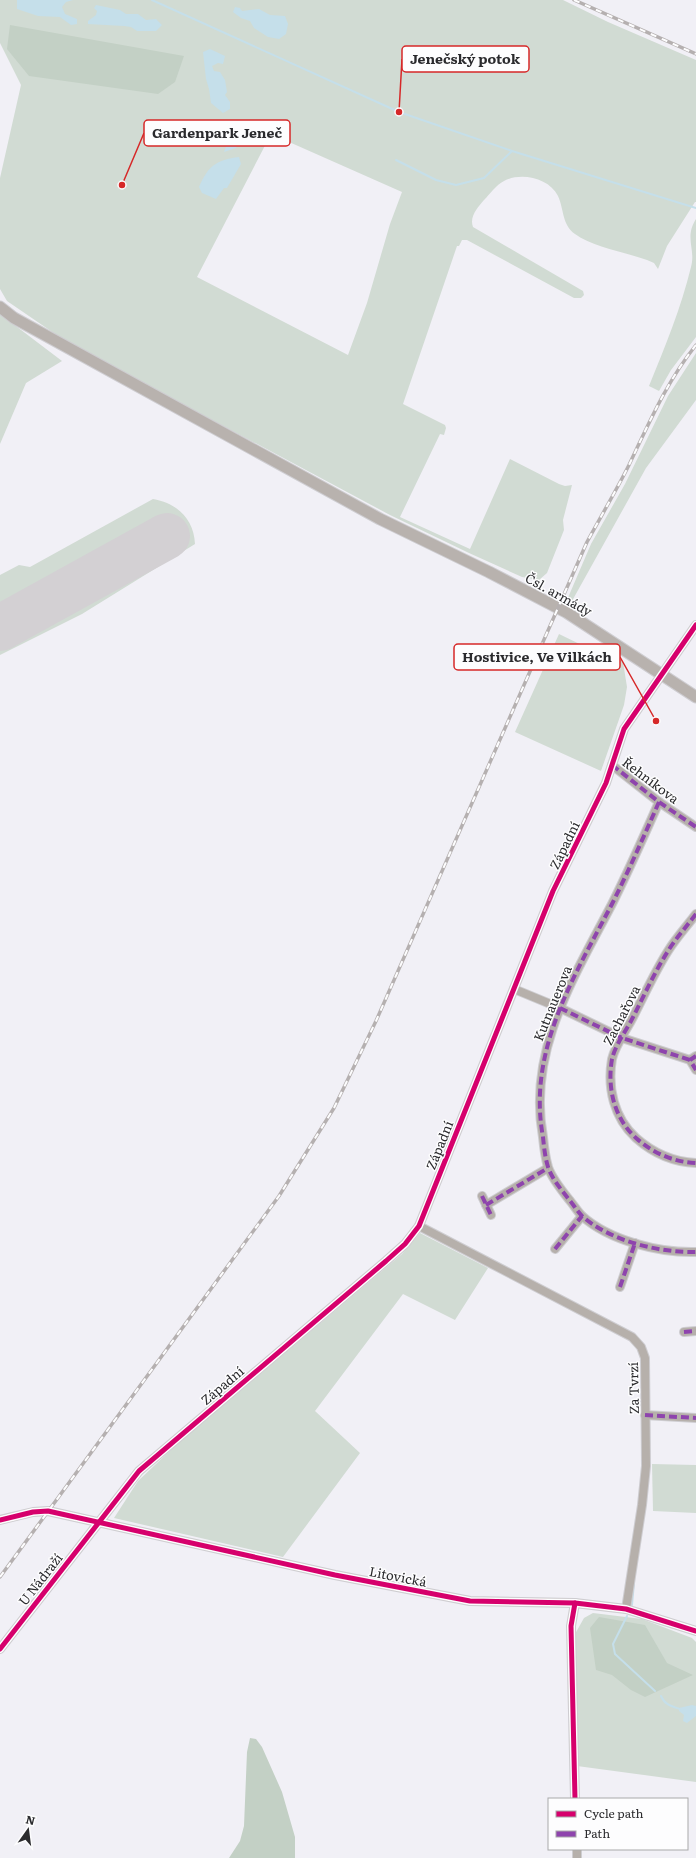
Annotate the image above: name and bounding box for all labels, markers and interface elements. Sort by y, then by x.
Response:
callout: Jenečský potok [402,46,529,72]
text: Jenečský potok [410,48,521,68]
callout: Gardenpark Jeneč [144,120,290,146]
text: Gardenpark Jeneč [152,122,282,142]
street label: Čsl. armády [522,568,596,620]
callout: Hostivice, Ve Vilkách [454,644,620,670]
text: Hostivice, Ve Vilkách [462,646,612,666]
street label: Řehníkova [619,752,683,808]
street label: Západní [544,817,584,872]
street label: Kutnauerova [528,962,576,1044]
street label: Zachařova [598,982,644,1048]
street label: Západní [421,1117,458,1172]
street label: Západní [196,1361,248,1409]
street label: Za Tvrzí [623,1361,643,1414]
street label: U Nádraží [13,1548,67,1609]
street label: Litovická [368,1561,428,1591]
legend [548,1798,688,1850]
text: Cycle path [584,1804,644,1822]
north arrow [8,1810,48,1850]
text: N [24,1810,37,1828]
text: Path [584,1824,610,1842]

